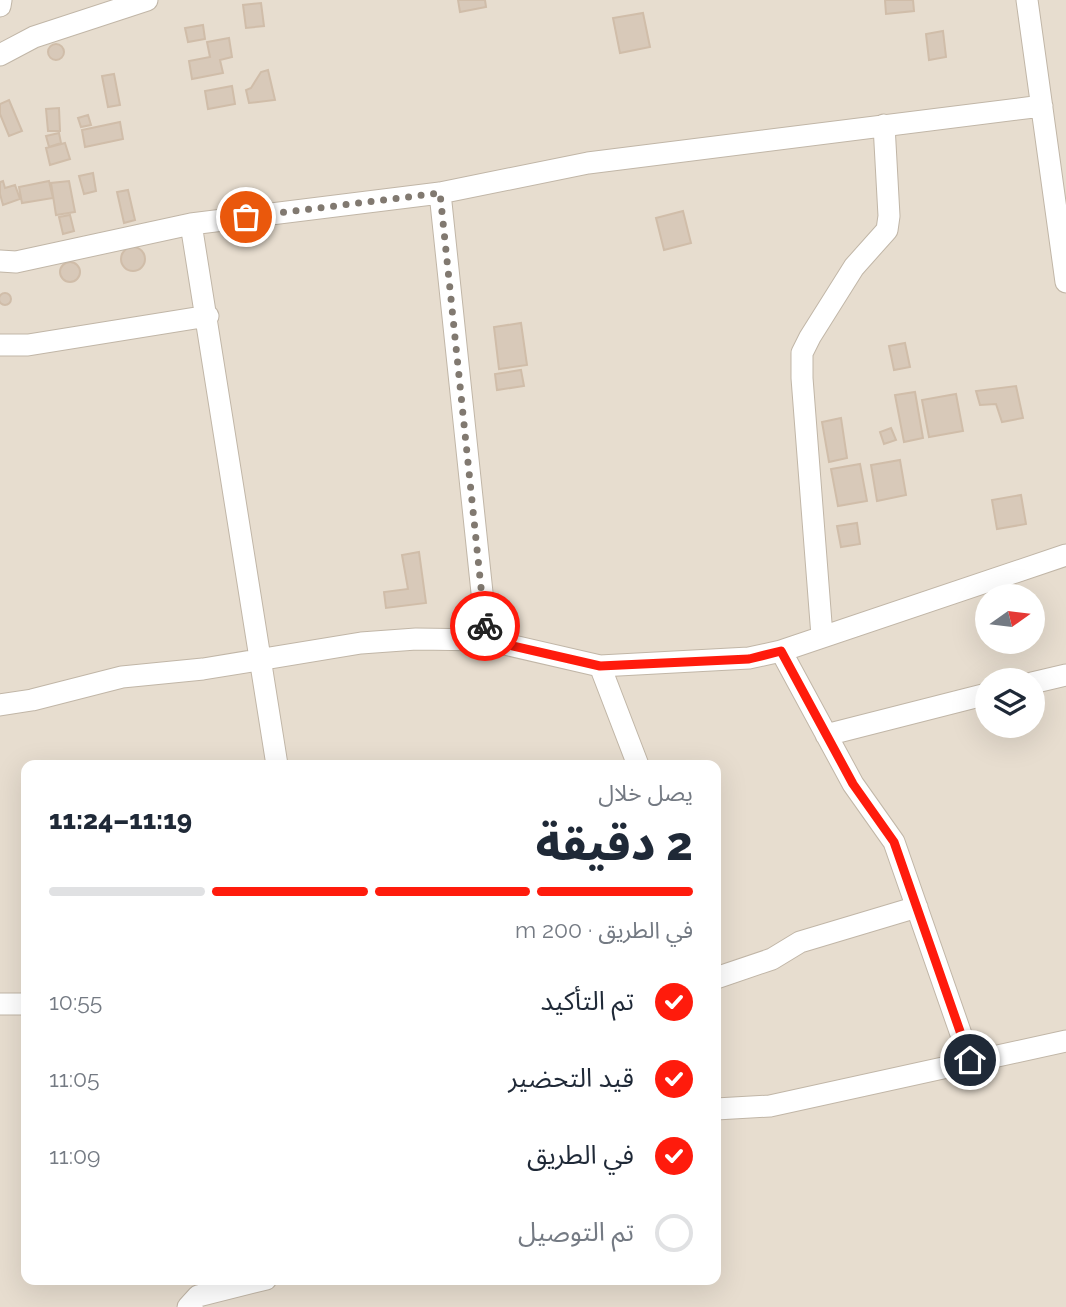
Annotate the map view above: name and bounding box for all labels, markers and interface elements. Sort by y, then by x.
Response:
pin [216,187,276,247]
icon: bag [227,198,265,236]
north arrow [975,584,1045,654]
map controls [975,584,1045,738]
courier [450,591,520,661]
icon: bike [466,607,504,645]
button: layers [975,668,1045,738]
text: يصل خلال [598,779,693,806]
text: 11:19–11:24 [49,805,192,835]
text: 2 دقيقة [535,817,693,871]
text: في الطريق · 200 m [515,916,693,943]
icon: check [655,983,693,1021]
text: تم التأكيد [541,986,634,1016]
text: 10:55 [49,988,102,1015]
pin [940,1030,1000,1090]
icon: home [951,1041,989,1079]
icon: check [655,1060,693,1098]
text: قيد التحضير [508,1063,634,1093]
text: 11:05 [49,1065,100,1092]
icon: check [655,1137,693,1175]
text: في الطريق [527,1140,634,1170]
text: 11:09 [49,1142,101,1169]
text: تم التوصيل [518,1217,634,1247]

